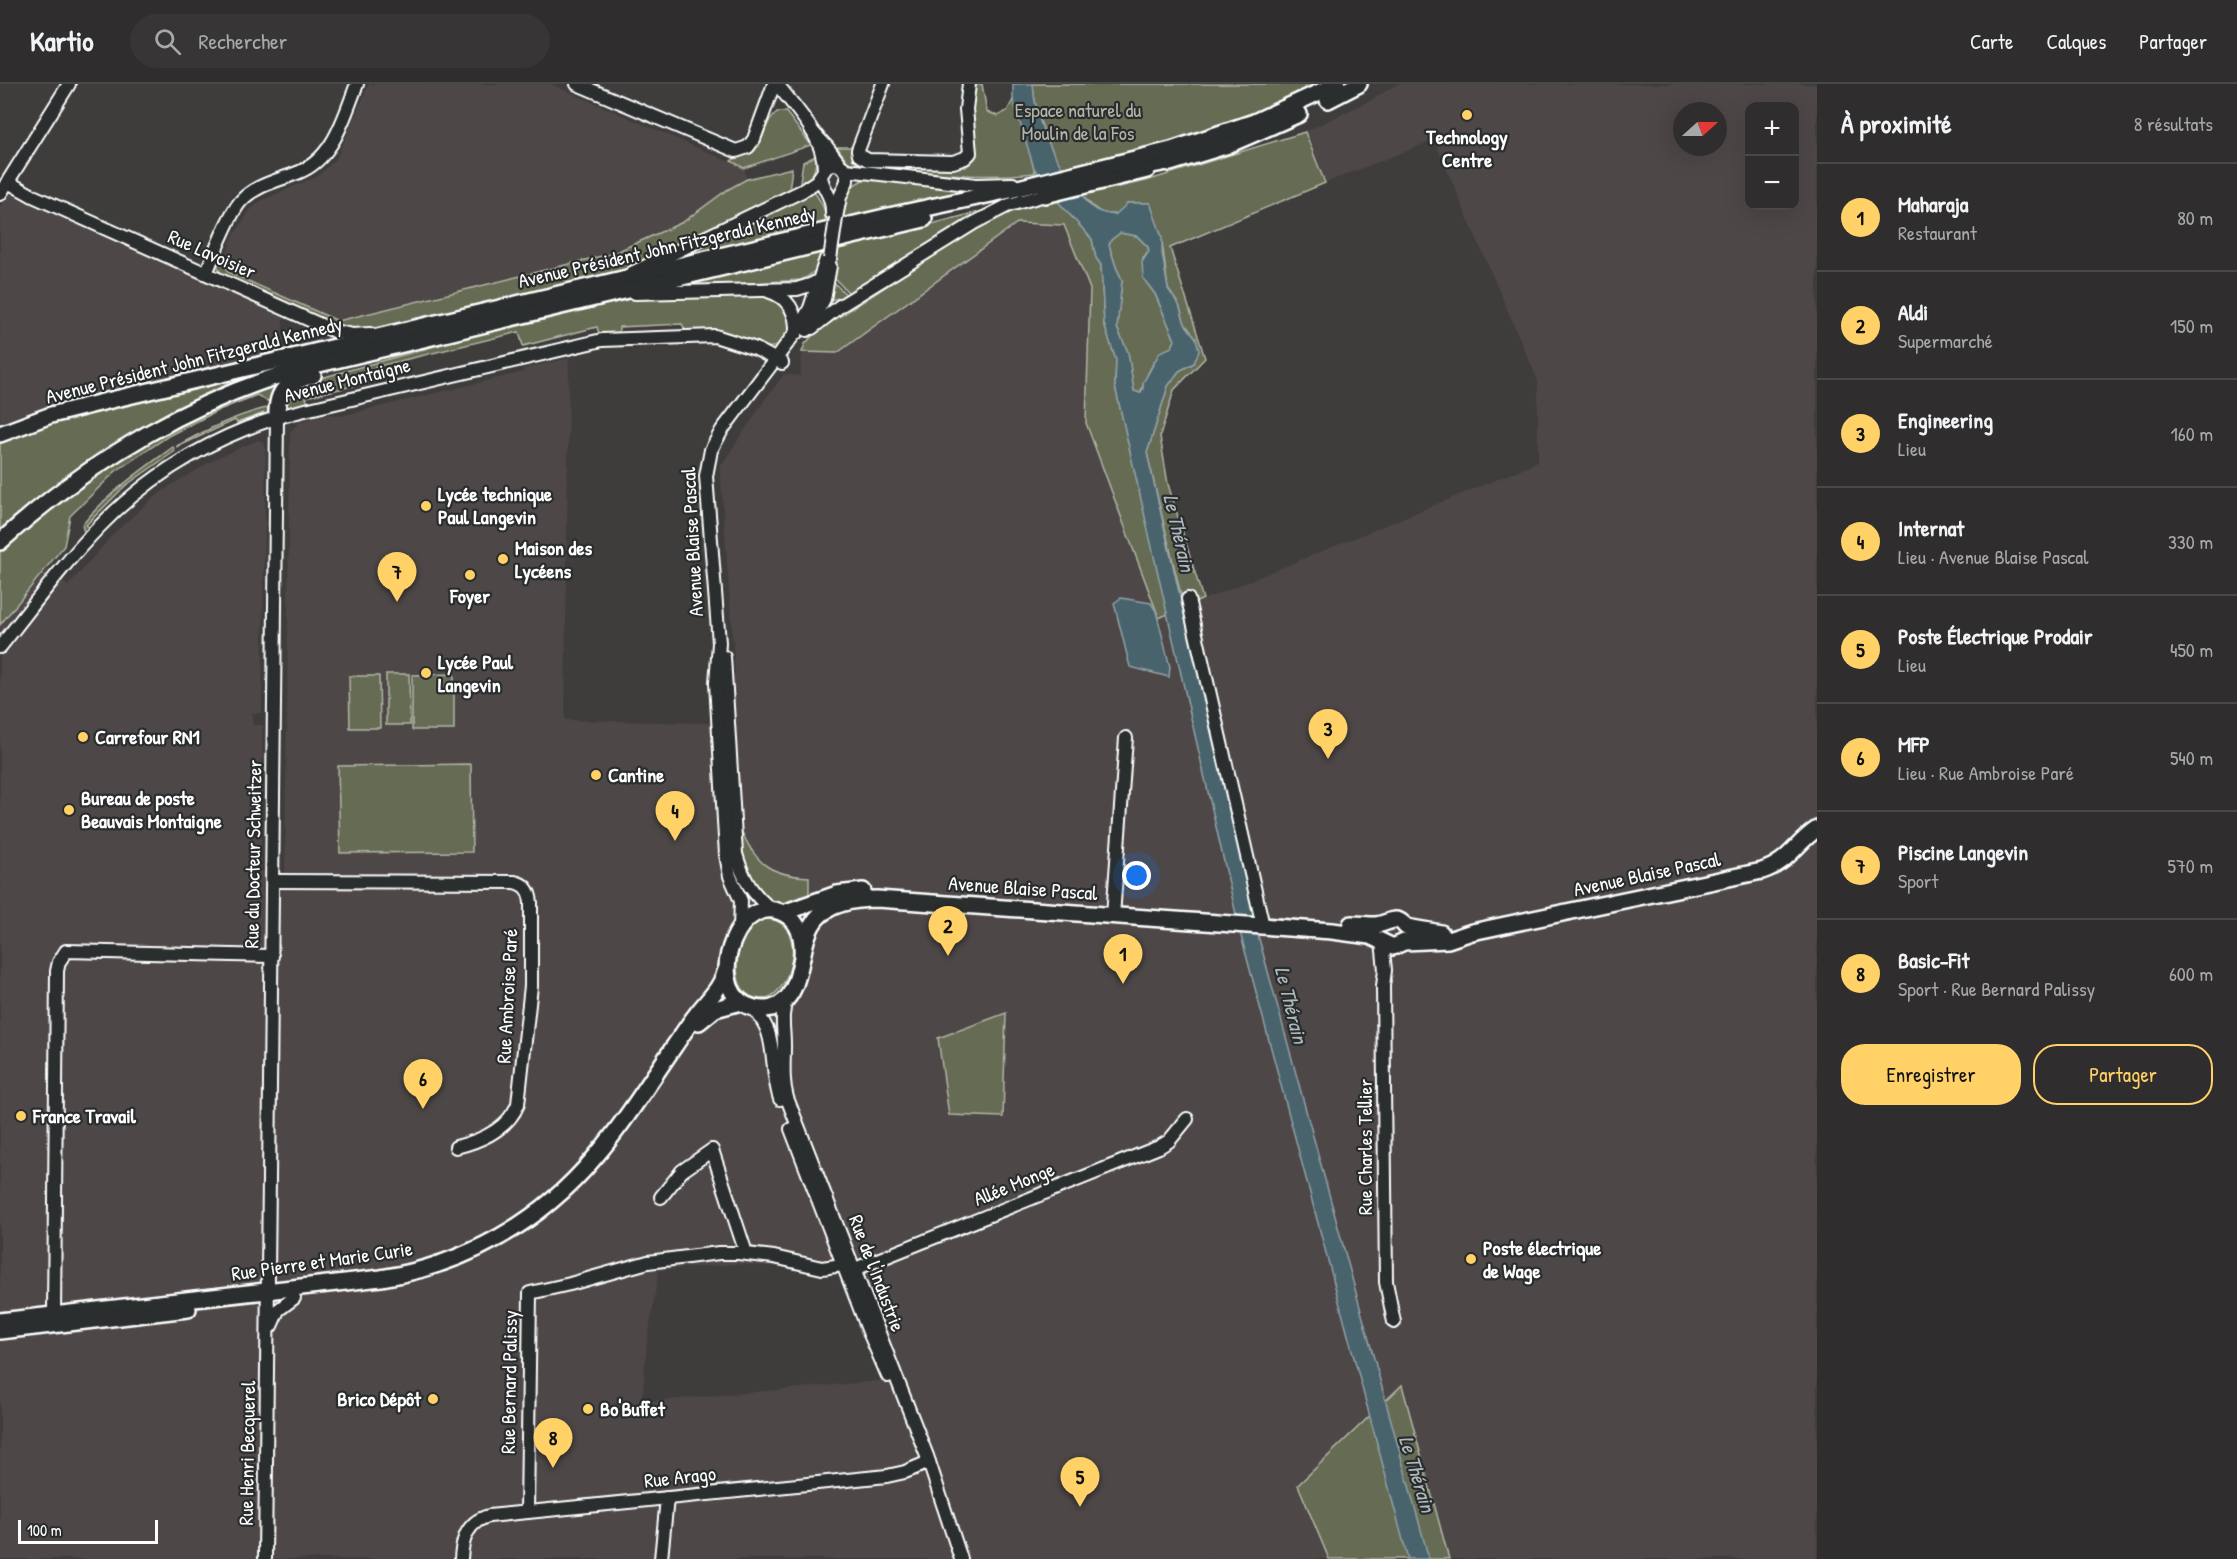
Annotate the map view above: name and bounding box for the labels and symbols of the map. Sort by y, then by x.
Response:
park label: Espace naturel du Moulin de la Fos [1015,96,1141,146]
north arrow [1673,102,1727,156]
marker: Technology Centre [1460,108,1474,122]
place label: Technology Centre [1425,123,1508,173]
street label: Avenue Président John Fitzgerald Kennedy [515,199,818,294]
street label: Rue Lavoisier [164,222,261,285]
street label: Avenue Président John Fitzgerald Kennedy [43,310,345,409]
street label: Avenue Montaigne [281,351,413,408]
street label: Avenue Blaise Pascal [674,466,709,617]
place label: Lycée technique Paul Langevin [438,480,552,531]
water label: Le Thérain [1157,491,1203,576]
marker: Lycée technique Paul Langevin [419,499,433,513]
place label: Maison des Lycéens [515,534,592,585]
pin: 7 [378,552,416,602]
marker: Maison des Lycéens [496,552,510,566]
marker: Foyer [463,568,477,582]
place label: Foyer [449,582,490,610]
place label: Lycée Paul Langevin [438,648,514,699]
marker: Lycée Paul Langevin [419,666,433,680]
pin: 3 [1308,710,1348,759]
place label: Carrefour RN1 [95,723,200,750]
marker: Carrefour RN1 [76,730,90,744]
street label: Rue du Docteur Schweitzer [237,759,268,949]
place label: Cantine [608,761,664,788]
marker: Cantine [589,768,603,782]
place label: Bureau de poste Beauvais Montaigne [81,784,222,835]
pin: 4 [656,792,694,841]
marker: Bureau de poste Beauvais Montaigne [62,803,76,817]
street label: Avenue Blaise Pascal [1571,845,1723,902]
your location [1122,861,1151,890]
street label: Avenue Blaise Pascal [948,869,1099,906]
pin: 2 [928,906,968,956]
street label: Rue Ambroise Paré [489,928,524,1064]
pin: 1 [1104,934,1142,984]
water label: Le Thérain [1268,963,1315,1048]
pin: 6 [404,1060,442,1109]
street label: Rue Charles Tellier [1351,1079,1378,1215]
place label: France Travail [32,1102,137,1129]
marker: France Travail [14,1109,28,1123]
street label: Allée Monge [969,1155,1058,1212]
street label: Rue de l'Industrie [843,1211,912,1335]
street label: Rue Pierre et Marie Curie [230,1234,414,1287]
place label: Poste électrique de Wage [1483,1234,1601,1285]
marker: Poste électrique de Wage [1464,1252,1478,1266]
street label: Rue Bernard Palissy [494,1310,523,1454]
street label: Rue Henri Becquerel [232,1380,261,1526]
place label: Brico Dépôt [337,1385,422,1413]
marker: Brico Dépôt [426,1392,440,1406]
place label: Bo'Buffet [600,1395,666,1422]
marker: Bo'Buffet [581,1402,595,1416]
pin: 8 [534,1418,572,1468]
water label: Le Thérain [1392,1432,1443,1517]
pin: 5 [1060,1458,1100,1507]
street label: Rue Arago [643,1459,717,1494]
scale bar [18,1517,158,1544]

